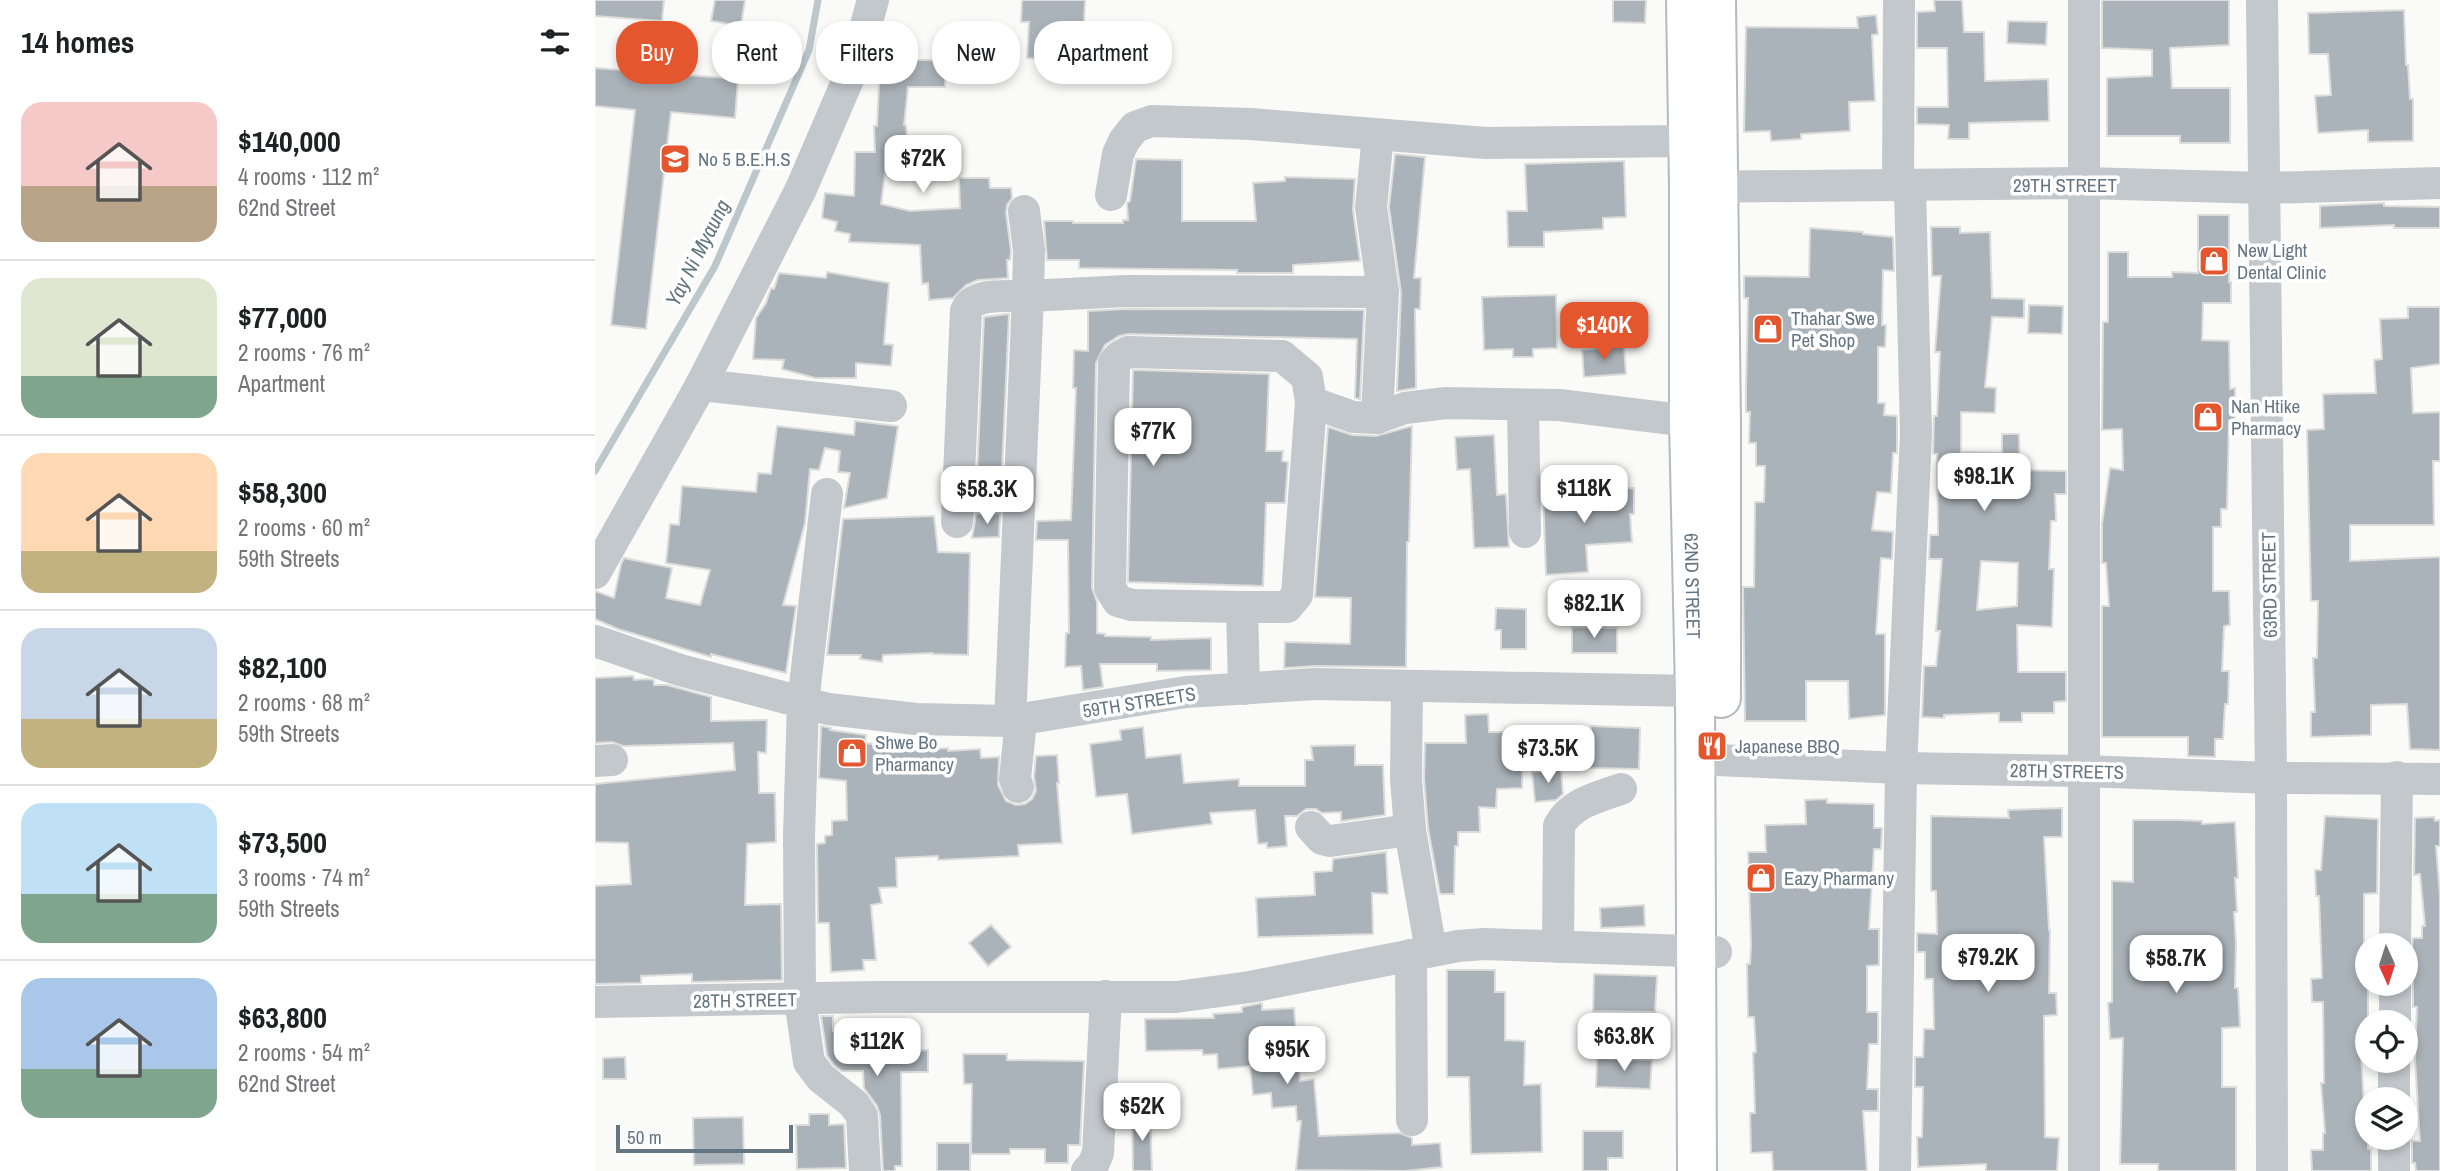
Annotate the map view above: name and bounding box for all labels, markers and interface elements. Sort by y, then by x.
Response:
chip: Buy [616,21,698,84]
chip: Rent [712,21,802,84]
chip: Filters [816,21,918,84]
chip: New [932,21,1020,84]
chip: Apartment [1034,21,1172,84]
text: 14 homes [21,22,135,62]
icon: filters [536,23,574,61]
text: $140,000 [238,121,341,161]
icon: home [77,130,161,214]
pin: $72K [882,136,964,195]
school or university icon: No 5 B.E.H.S [658,142,692,176]
text: $72K [900,142,946,173]
place label: No 5 B.E.H.S [698,146,791,172]
text: 4 rooms · 112 m² [238,161,379,192]
street label: 29TH STREET [2013,172,2117,198]
text: 62nd Street [238,192,336,223]
water label: Yay Ni Myaung [658,194,737,311]
place label: New Light Dental Clinic [2237,237,2326,285]
shop icon: New Light Dental Clinic [2197,244,2231,278]
text: $77,000 [238,297,327,337]
pin: $140K [1555,302,1653,362]
place label: Thahar Swe Pet Shop [1791,305,1875,353]
icon: home [77,306,161,390]
text: $140K [1576,309,1632,340]
shop icon: Thahar Swe Pet Shop [1751,312,1785,346]
text: 2 rooms · 76 m² [238,337,370,368]
text: Apartment [238,368,325,399]
place label: Nan Htike Pharmacy [2231,393,2301,441]
shop icon: Nan Htike Pharmacy [2191,400,2225,434]
pin: $77K [1112,408,1194,468]
text: $77K [1130,415,1176,446]
pin: $98.1K [1927,454,2041,513]
text: $98.1K [1954,460,2014,491]
pin: $58.3K [930,466,1044,526]
pin: $118K [1535,466,1633,525]
text: $58,300 [238,472,327,512]
text: $118K [1557,472,1611,503]
text: $58.3K [957,473,1017,504]
icon: home [77,481,161,565]
text: 2 rooms · 60 m² [238,512,370,543]
street label: 63RD STREET [2255,531,2283,638]
street label: 62ND STREET [1678,533,1707,640]
text: 59th Streets [238,543,340,574]
pin: $82.1K [1537,580,1651,640]
text: $82.1K [1564,587,1624,618]
text: $82,100 [238,647,327,687]
icon: home [77,656,161,740]
street label: 59TH STREETS [1081,680,1197,724]
text: 2 rooms · 68 m² [238,687,370,718]
text: 59th Streets [238,718,340,749]
pin: $73.5K [1491,726,1605,785]
place label: Shwe Bo Pharmancy [875,729,954,777]
restaurant icon: Japanese BBQ [1695,729,1729,763]
text: $73.5K [1518,732,1578,763]
place label: Japanese BBQ [1735,733,1840,759]
shop icon: Shwe Bo Pharmancy [835,736,869,770]
street label: 28TH STREETS [2010,757,2124,785]
text: $73,500 [238,822,327,862]
icon: home [77,831,161,915]
shop icon: Eazy Pharmany [1744,861,1778,895]
text: 3 rooms · 74 m² [238,862,370,893]
place label: Eazy Pharmany [1784,865,1894,891]
text: 59th Streets [238,893,340,924]
north arrow [2355,933,2419,996]
map controls [2355,933,2418,1150]
pin: $79.2K [1931,934,2045,994]
pin: $58.7K [2119,936,2233,995]
text: $79.2K [1958,941,2018,972]
text: $58.7K [2146,942,2206,973]
street label: 28TH STREET [693,986,798,1014]
text: $63,800 [238,997,327,1037]
icon: home [77,1006,161,1090]
button: locate [2355,1010,2418,1073]
pin: $63.8K [1567,1014,1681,1073]
pin: $112K [828,1018,926,1078]
text: $63.8K [1594,1020,1654,1051]
text: $112K [850,1025,904,1056]
pin: $95K [1246,1026,1328,1086]
text: $95K [1264,1033,1310,1064]
text: 2 rooms · 54 m² [238,1037,370,1068]
text: 62nd Street [238,1068,336,1099]
pin: $52K [1101,1084,1183,1143]
button: layers [2355,1087,2418,1150]
text: $52K [1119,1090,1165,1121]
scale bar [616,1122,793,1154]
text: 50 m [627,1124,662,1150]

